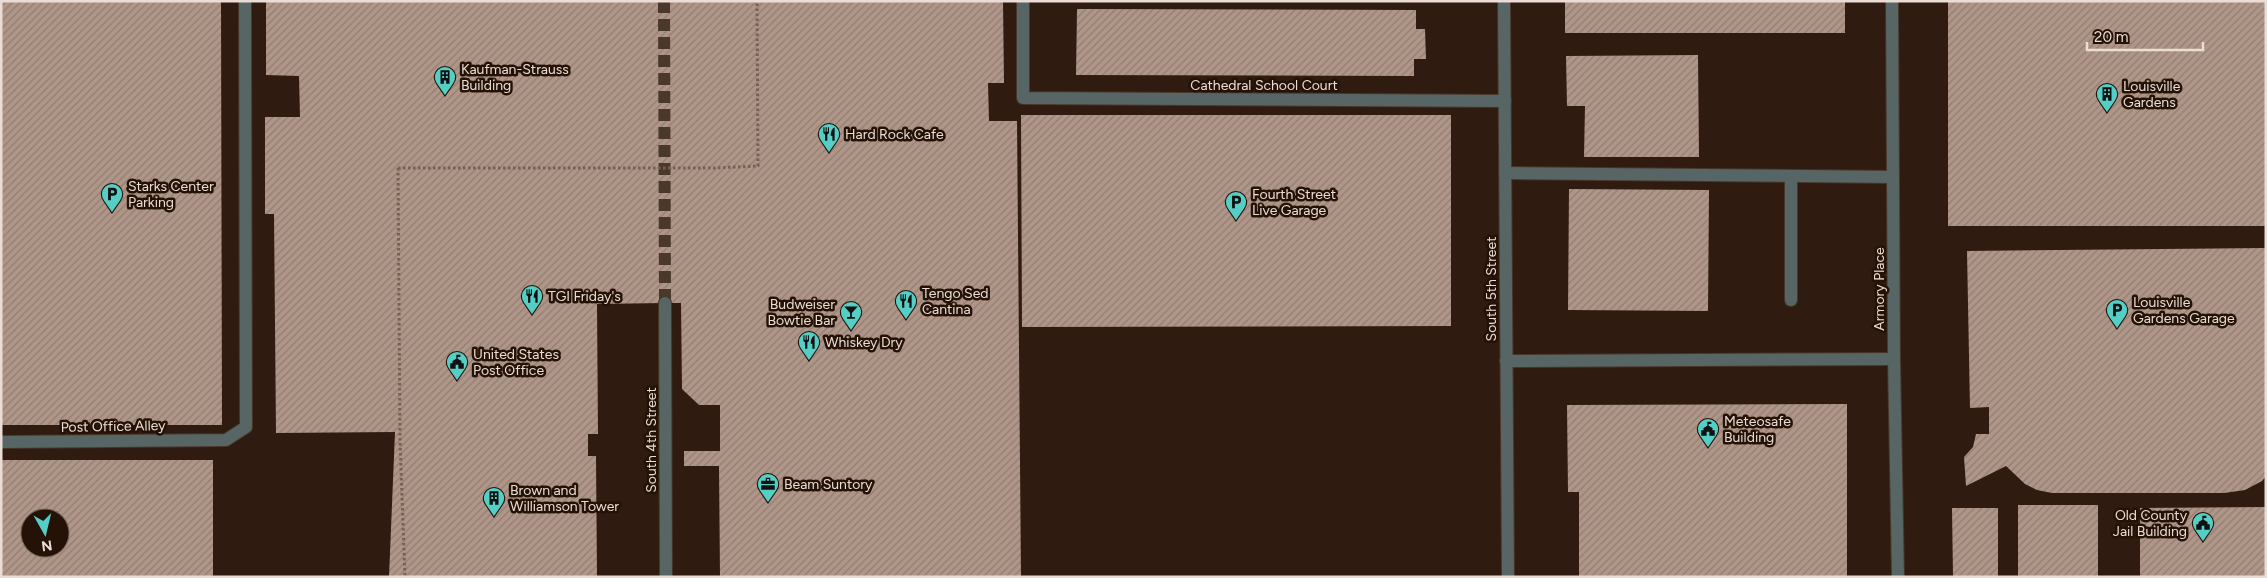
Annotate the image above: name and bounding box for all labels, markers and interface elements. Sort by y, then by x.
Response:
scale bar [2087,20,2203,52]
text: 20 m [2094,28,2128,46]
place label: Kaufman-Strauss Building [461,61,569,94]
building icon: Kaufman-Strauss Building [433,65,457,96]
street label: Cathedral School Court [1190,77,1338,94]
place label: Louisville Gardens [2123,78,2181,111]
building icon: Louisville Gardens [2095,82,2119,113]
restaurant icon: Hard Rock Cafe [817,122,841,153]
place label: Hard Rock Cafe [845,126,944,143]
place label: Starks Center Parking [128,178,214,211]
parking icon: Starks Center Parking [100,182,124,213]
place label: Fourth Street Live Garage [1252,186,1336,219]
parking icon: Fourth Street Live Garage [1224,190,1248,221]
street label: South 5th Street [1483,237,1500,341]
street label: Armory Place [1871,247,1888,331]
restaurant icon: TGI Friday's [520,284,544,315]
place label: Tengo Sed Cantina [922,285,989,318]
place label: TGI Friday's [548,288,621,305]
restaurant icon: Tengo Sed Cantina [894,289,918,320]
place label: Louisville Gardens Garage [2133,294,2235,327]
place label: Budweiser Bowtie Bar [767,296,835,329]
parking icon: Louisville Gardens Garage [2105,298,2129,329]
bar icon: Budweiser Bowtie Bar [839,300,863,331]
restaurant icon: Whiskey Dry [797,330,821,361]
place label: Whiskey Dry [825,334,903,351]
place label: United States Post Office [473,346,559,379]
public building icon: United States Post Office [445,350,469,381]
street label: South 4th Street [643,387,660,493]
place label: Meteosafe Building [1724,413,1791,446]
street label: Post Office Alley [60,417,166,436]
public building icon: Meteosafe Building [1696,417,1720,448]
office icon: Beam Suntory [756,472,780,503]
place label: Beam Suntory [784,476,873,493]
place label: Brown and Williamson Tower [510,482,619,515]
building icon: Brown and Williamson Tower [482,486,506,517]
place label: Old County Jail Building [2113,507,2188,540]
north arrow [20,508,70,558]
public building icon: Old County Jail Building [2191,511,2215,542]
text: N [40,536,53,555]

